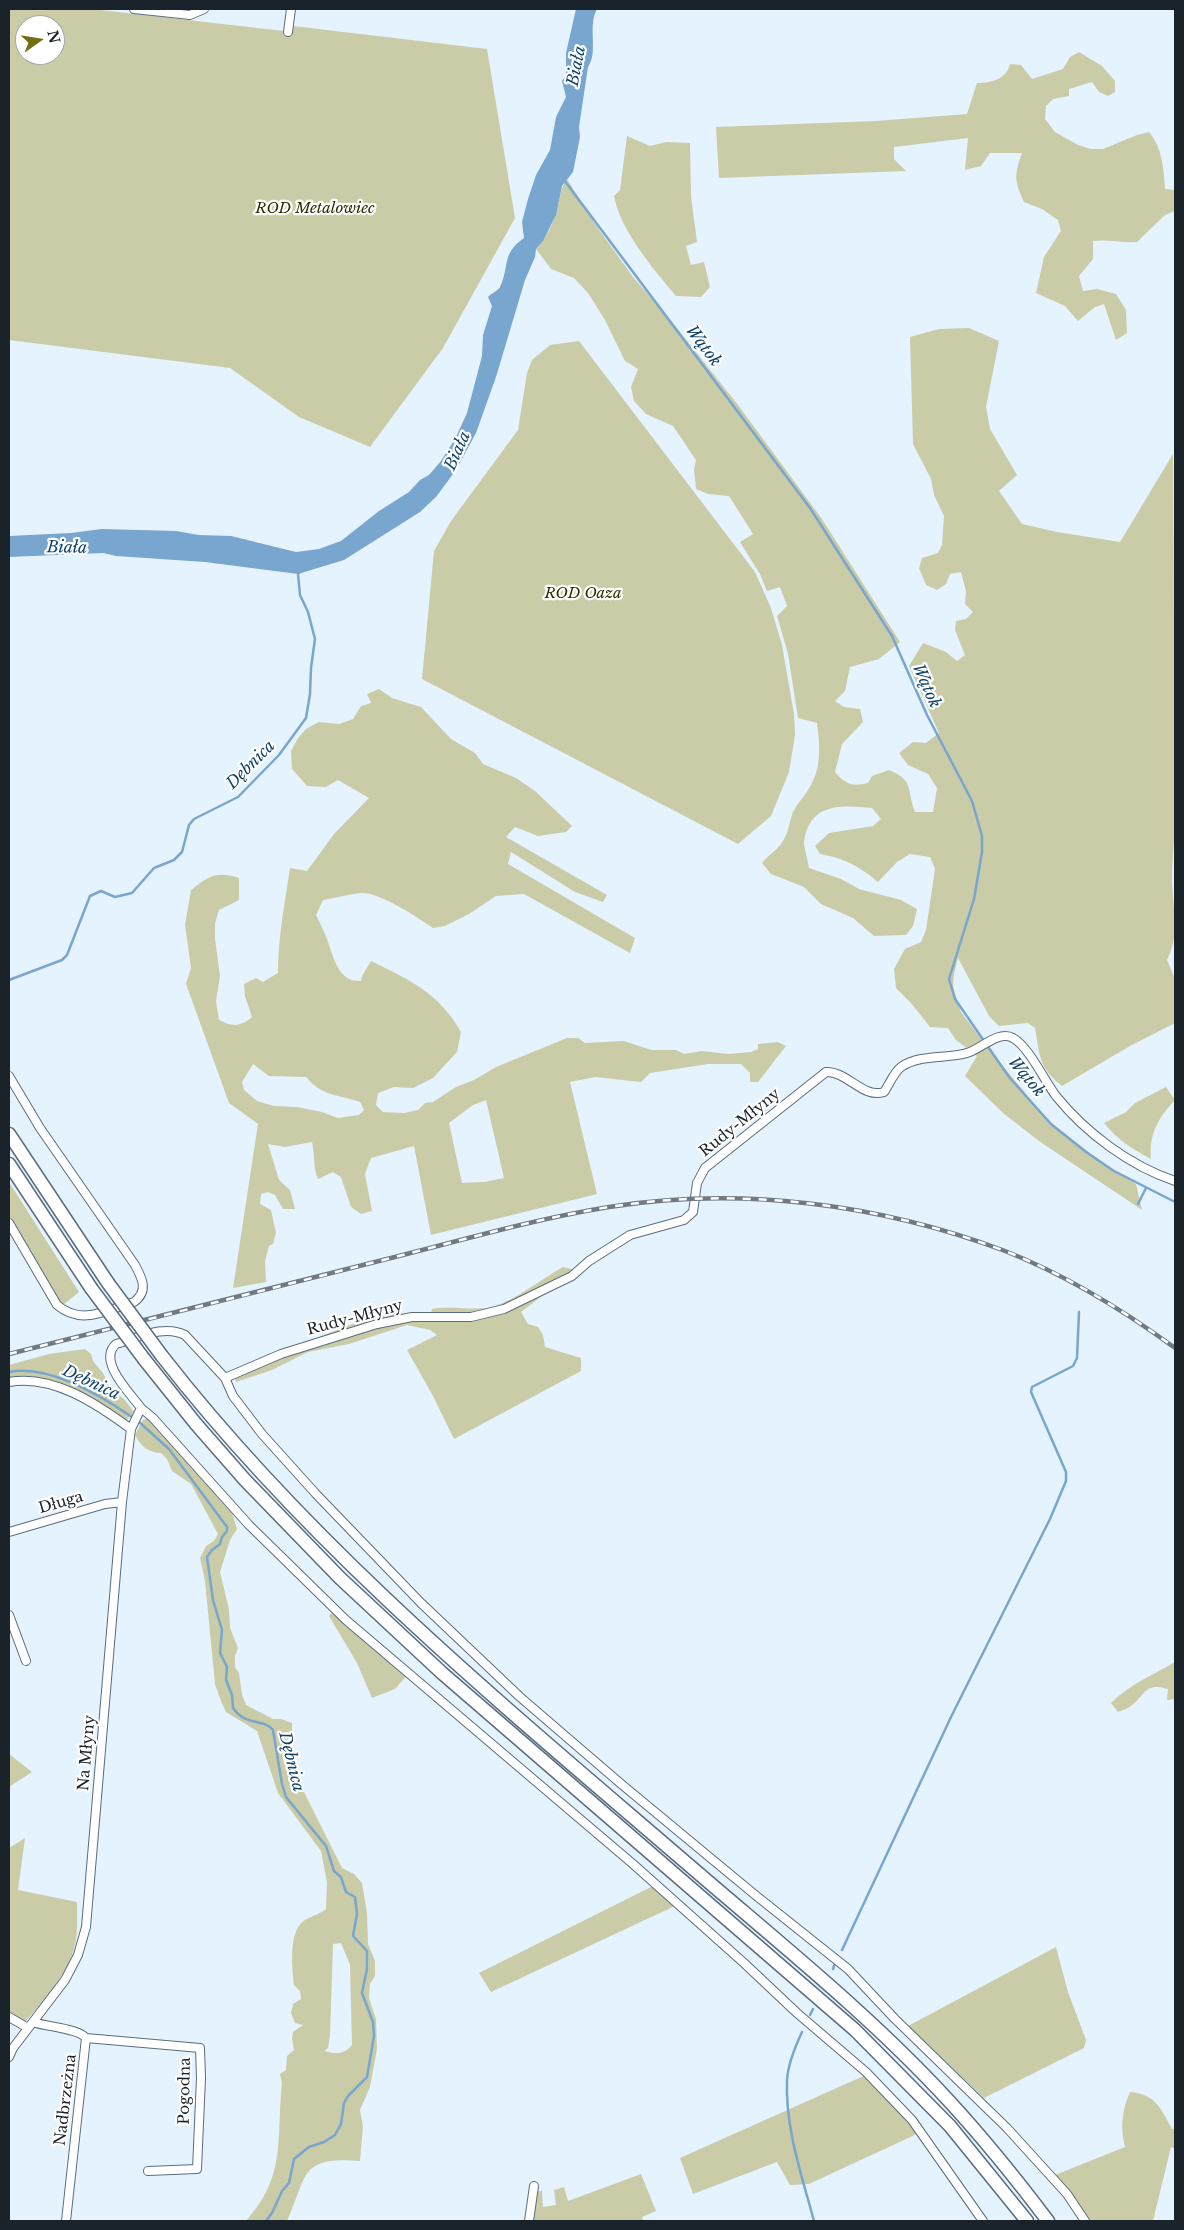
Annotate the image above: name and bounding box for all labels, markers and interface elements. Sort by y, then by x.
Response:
north arrow [15,15,65,65]
text: N [43,28,64,45]
water label: Biała [564,44,590,88]
park label: ROD Metalowiec [255,200,375,218]
water label: Wątok [681,322,725,370]
water label: Biała [441,429,475,473]
water label: Biała [47,538,87,558]
park label: ROD Oaza [545,585,621,603]
water label: Wątok [908,661,944,711]
water label: Dębnica [223,737,279,793]
water label: Wątok [1004,1053,1048,1101]
street label: Rudy-Młyny [696,1085,784,1161]
street label: Rudy-Młyny [305,1297,405,1339]
water label: Dębnica [59,1361,123,1405]
street label: Długa [37,1488,85,1518]
street label: Na Młyny [75,1714,99,1792]
water label: Dębnica [274,1730,308,1794]
street label: Nadbrzeżna [51,2053,81,2147]
street label: Pogodna [175,2057,195,2125]

